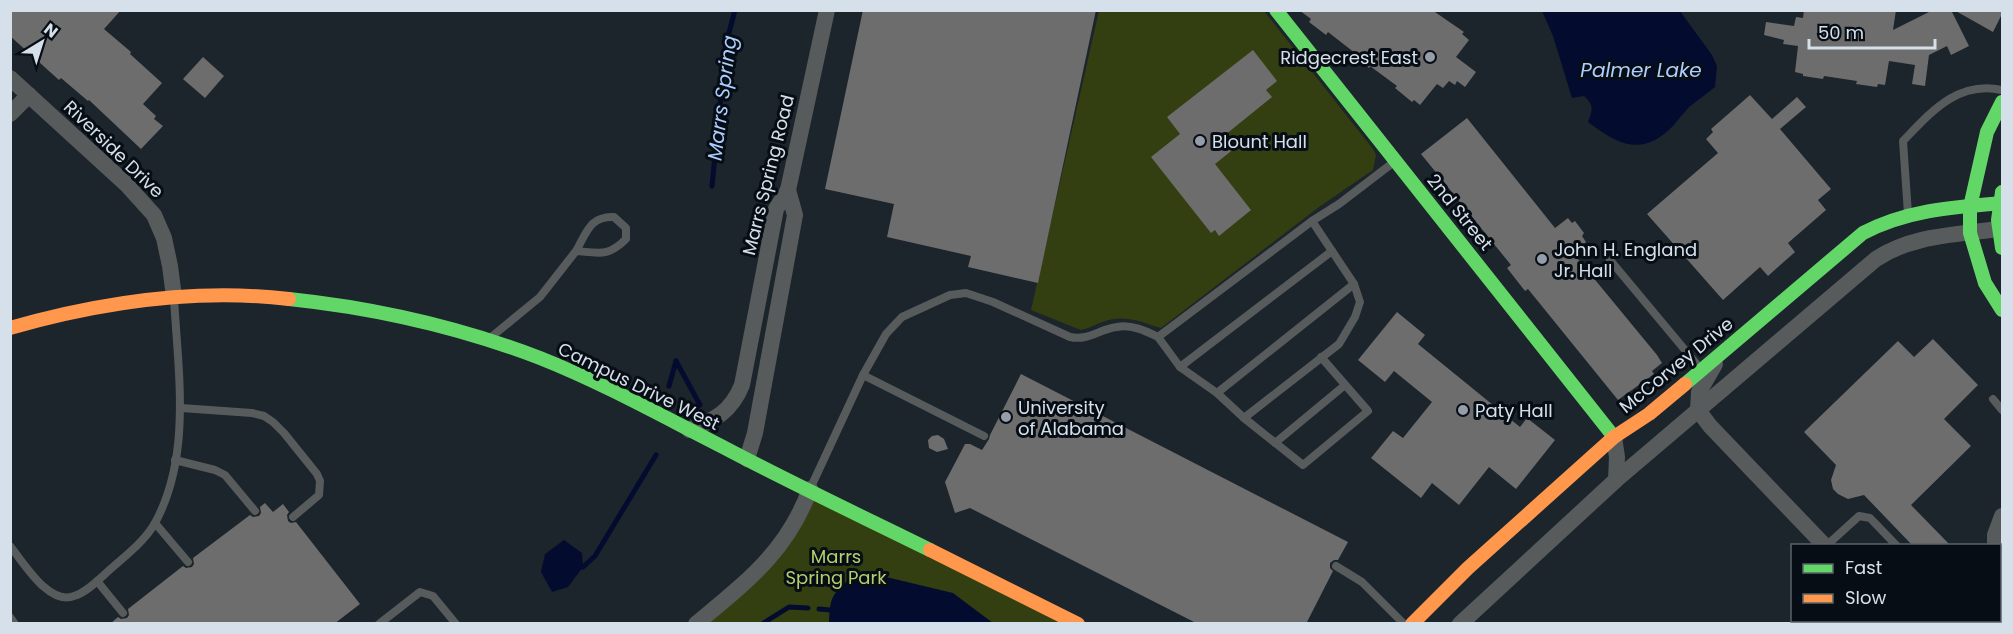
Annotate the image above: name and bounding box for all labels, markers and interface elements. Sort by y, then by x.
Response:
north arrow [12,12,72,72]
scale bar [1809,12,1935,50]
text: N [39,18,63,43]
text: 50 m [1818,20,1864,45]
water label: Marrs Spring [700,34,744,162]
place label: Ridgecrest East [1280,45,1418,70]
marker: Ridgecrest East [1423,50,1437,64]
water label: Palmer Lake [1580,56,1702,84]
street label: Marrs Spring Road [736,92,800,258]
street label: Riverside Drive [58,95,170,203]
place label: Blount Hall [1212,129,1307,154]
marker: Blount Hall [1193,134,1207,148]
street label: 2nd Street [1421,169,1499,255]
place label: John H. England Jr. Hall [1554,237,1697,283]
marker: John H. England Jr. Hall [1535,252,1549,266]
street label: McCorvey Drive [1614,311,1738,419]
street label: Campus Drive West [554,336,724,436]
place label: University of Alabama [1018,395,1124,441]
place label: Paty Hall [1475,398,1553,423]
marker: Paty Hall [1456,403,1470,417]
marker: University of Alabama [999,410,1013,424]
park label: Marrs Spring Park [786,544,887,590]
legend [1791,544,2001,622]
text: Fast [1845,555,1882,580]
text: Slow [1845,585,1887,610]

